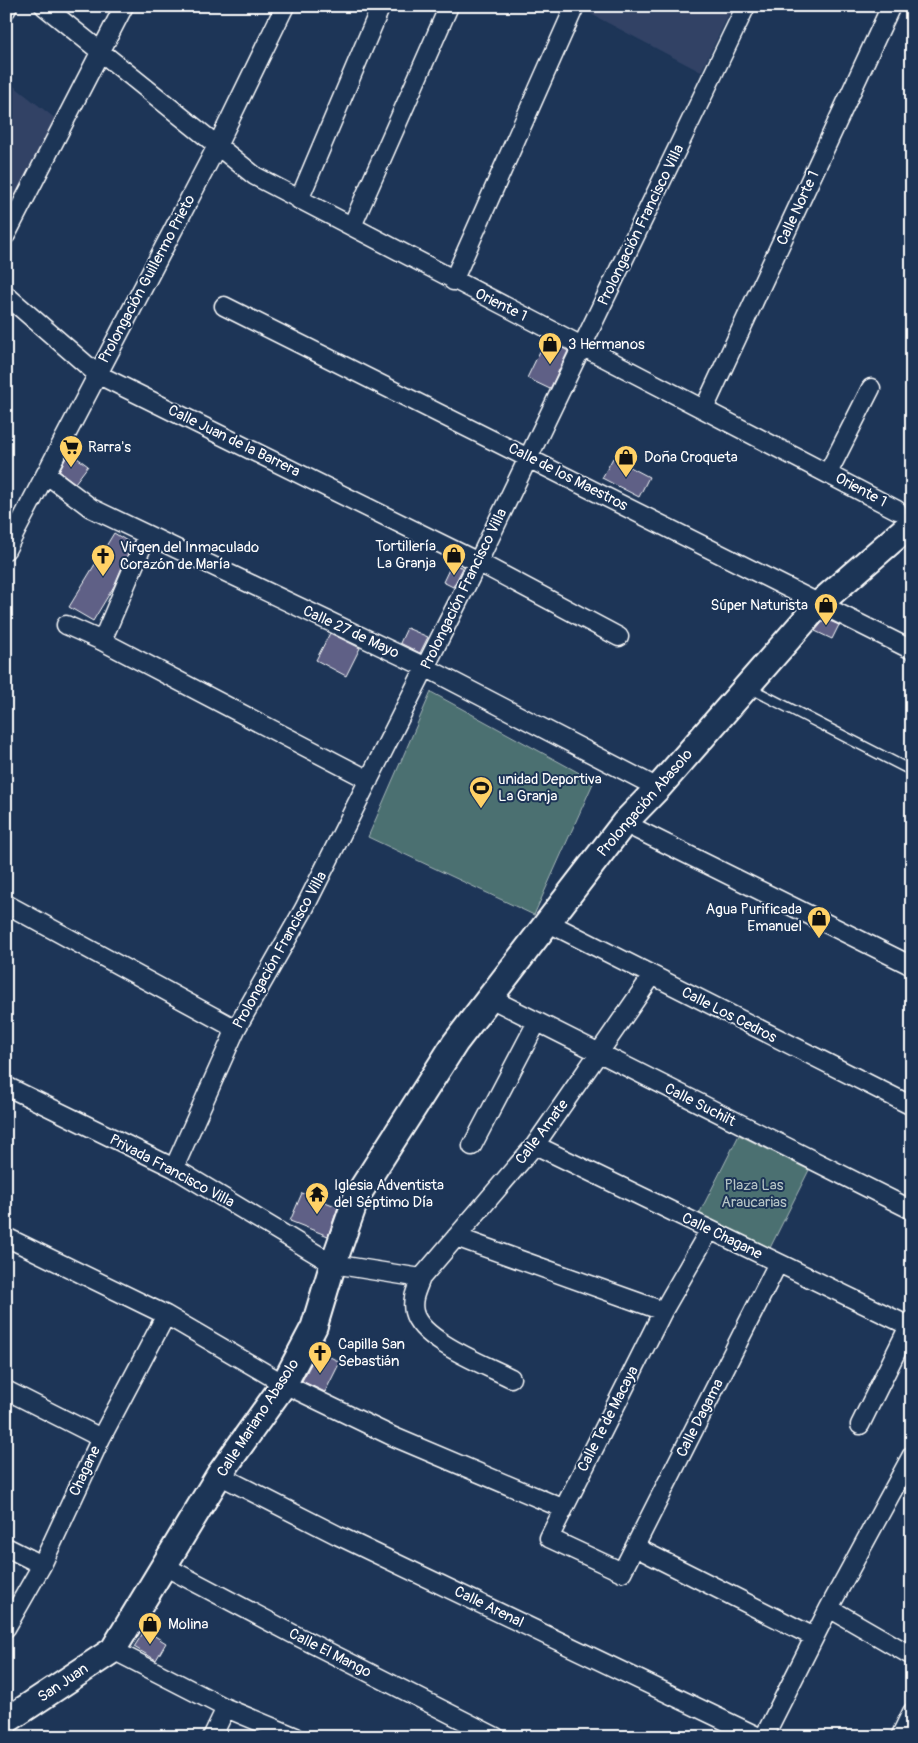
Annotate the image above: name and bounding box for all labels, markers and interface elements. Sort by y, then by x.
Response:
street label: Prolongación Francisco Villa [594,141,688,309]
street label: Calle Norte 1 [772,168,824,248]
street label: Prolongación Guillermo Prieto [94,192,200,366]
street label: Oriente 1 [472,284,530,326]
shop icon: 3 Hermanos [537,331,563,365]
place label: 3 Hermanos [568,335,645,354]
street label: Calle Juan de la Barrera [165,401,303,481]
supermarket icon: Rarra's [58,434,84,468]
place label: Rarra's [88,438,131,457]
street label: Calle de los Maestros [505,439,631,515]
shop icon: Doña Croqueta [613,444,639,478]
place label: Doña Croqueta [644,448,738,467]
street label: Oriente 1 [832,469,890,511]
street label: Prolongación Francisco Villa [417,505,511,673]
place label: Tortillería La Granja [375,537,436,573]
place label: Virgen del Inmaculado Corazón de María [120,538,259,574]
shop icon: Tortillería La Granja [441,542,467,576]
church icon: Virgen del Inmaculado Corazón de María [90,543,116,577]
shop icon: Súper Naturista [813,592,839,626]
place label: Súper Naturista [710,596,808,615]
street label: Calle 27 de Mayo [300,601,402,663]
street label: Prolongación Abasolo [593,745,697,861]
place label: unidad Deportiva La Granja [498,770,602,806]
sports icon: unidad Deportiva La Granja [468,775,494,809]
street label: Prolongación Francisco Villa [229,868,331,1032]
place label: Agua Purificada Emanuel [705,900,802,936]
shop icon: Agua Purificada Emanuel [806,905,832,939]
street label: Calle Los Cedros [678,983,780,1047]
street label: Calle Suchilt [661,1079,740,1131]
street label: Calle Amate [511,1095,573,1168]
street label: Privada Francisco Villa [106,1130,238,1212]
place label: Iglesia Adventista del Séptimo Día [334,1176,444,1212]
park label: Plaza Las Araucarias [721,1176,787,1212]
temple icon: Iglesia Adventista del Séptimo Día [304,1181,330,1215]
street label: Calle Chagane [679,1208,766,1264]
place label: Capilla San Sebastián [338,1335,405,1371]
church icon: Capilla San Sebastián [307,1340,333,1374]
street label: Calle Mariano Abasolo [213,1355,303,1481]
street label: Calle Te de Macaya [573,1363,643,1475]
street label: Calle Dagama [672,1376,728,1460]
street label: Chagane [65,1442,105,1499]
street label: Calle Arenal [451,1582,527,1632]
shop icon: Molina [137,1611,163,1645]
place label: Molina [168,1615,208,1634]
street label: Calle El Mango [286,1624,374,1682]
street label: San Juan [34,1659,92,1707]

